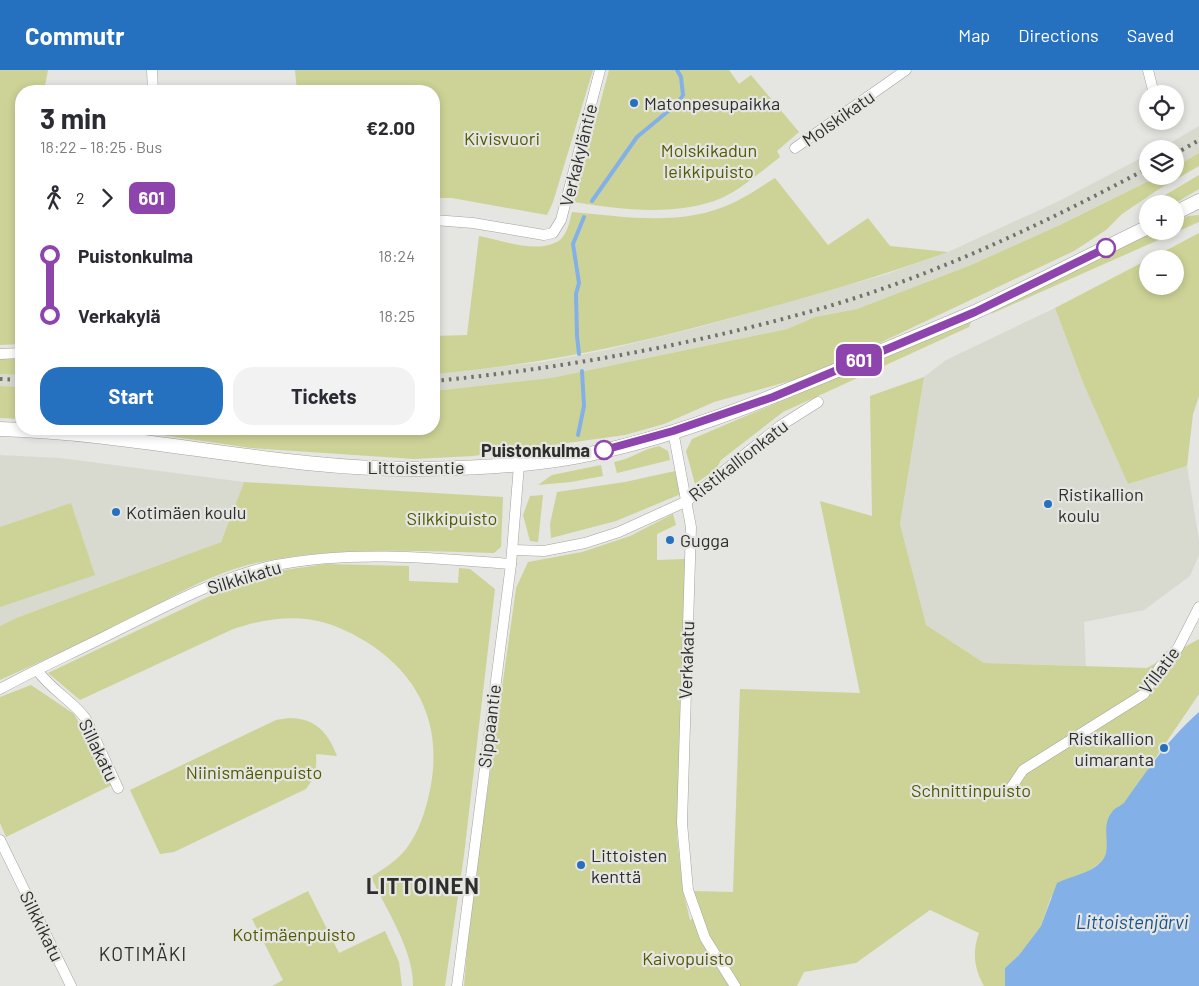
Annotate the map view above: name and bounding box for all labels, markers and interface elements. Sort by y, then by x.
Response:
text: Commutr [25,21,124,50]
text: Map [958,24,990,46]
text: Directions [1018,24,1099,46]
text: Saved [1127,24,1174,46]
street label: Molskikatu [798,85,878,151]
map controls [1139,85,1184,295]
button: locate [1139,85,1184,130]
place label: Matonpesupaikka [644,92,780,114]
marker: Matonpesupaikka [628,97,640,109]
text: 3 min [40,101,107,135]
street label: Verkakyläntie [555,101,601,209]
text: €2.00 [366,116,415,139]
park label: Kivisvuori [464,127,540,149]
text: 18:22 – 18:25 · Bus [40,137,162,156]
park label: Molskikadun leikkipuisto [661,139,757,182]
button: layers [1139,140,1184,185]
icon: walk [40,184,68,212]
icon: forward [93,184,121,212]
text: 601 [139,187,165,209]
text: 2 [76,188,85,207]
button: + [1139,195,1184,240]
unlabelled marker [1096,238,1116,258]
text: Puistonkulma [78,244,193,267]
text: 18:24 [378,246,415,265]
button: − [1139,250,1184,295]
text: Verkakylä [78,304,160,327]
text: 18:25 [379,306,415,325]
line badge: 601 [830,344,888,376]
text: 601 [846,349,872,371]
button: Start [40,367,223,425]
button: Tickets [233,367,415,425]
street label: Ristikallionkatu [684,414,792,506]
place label: Puistonkulma [481,439,590,461]
marker: Puistonkulma [594,440,614,460]
street label: Littoistentie [367,456,465,478]
place label: Ristikallion koulu [1058,483,1144,526]
marker: Ristikallion koulu [1042,498,1054,510]
place label: Kotimäen koulu [126,501,246,523]
marker: Kotimäen koulu [110,506,122,518]
park label: Silkkipuisto [407,507,497,529]
place label: Gugga [680,529,729,551]
marker: Gugga [664,534,676,546]
street label: Silkkikatu [204,555,284,599]
street label: Verkakatu [674,621,698,699]
street label: Villatie [1134,642,1184,698]
street label: Sippaantie [473,683,505,769]
street label: Sillakatu [74,715,124,785]
place label: Ristikallion uimaranta [1068,727,1154,770]
marker: Ristikallion uimaranta [1158,742,1170,754]
park label: Niinismäenpuisto [186,761,322,783]
park label: Schnittinpuisto [911,779,1031,801]
place label: Littoisten kenttä [591,844,667,887]
marker: Littoisten kenttä [575,859,587,871]
district label: LITTOINEN [366,872,480,898]
street label: Silkkikatu [15,887,69,965]
water label: Littoistenjärvi [1076,910,1189,933]
park label: Kotimäenpuisto [232,923,356,945]
district label: KOTIMÄKI [99,942,187,965]
park label: Kaivopuisto [642,947,734,969]

